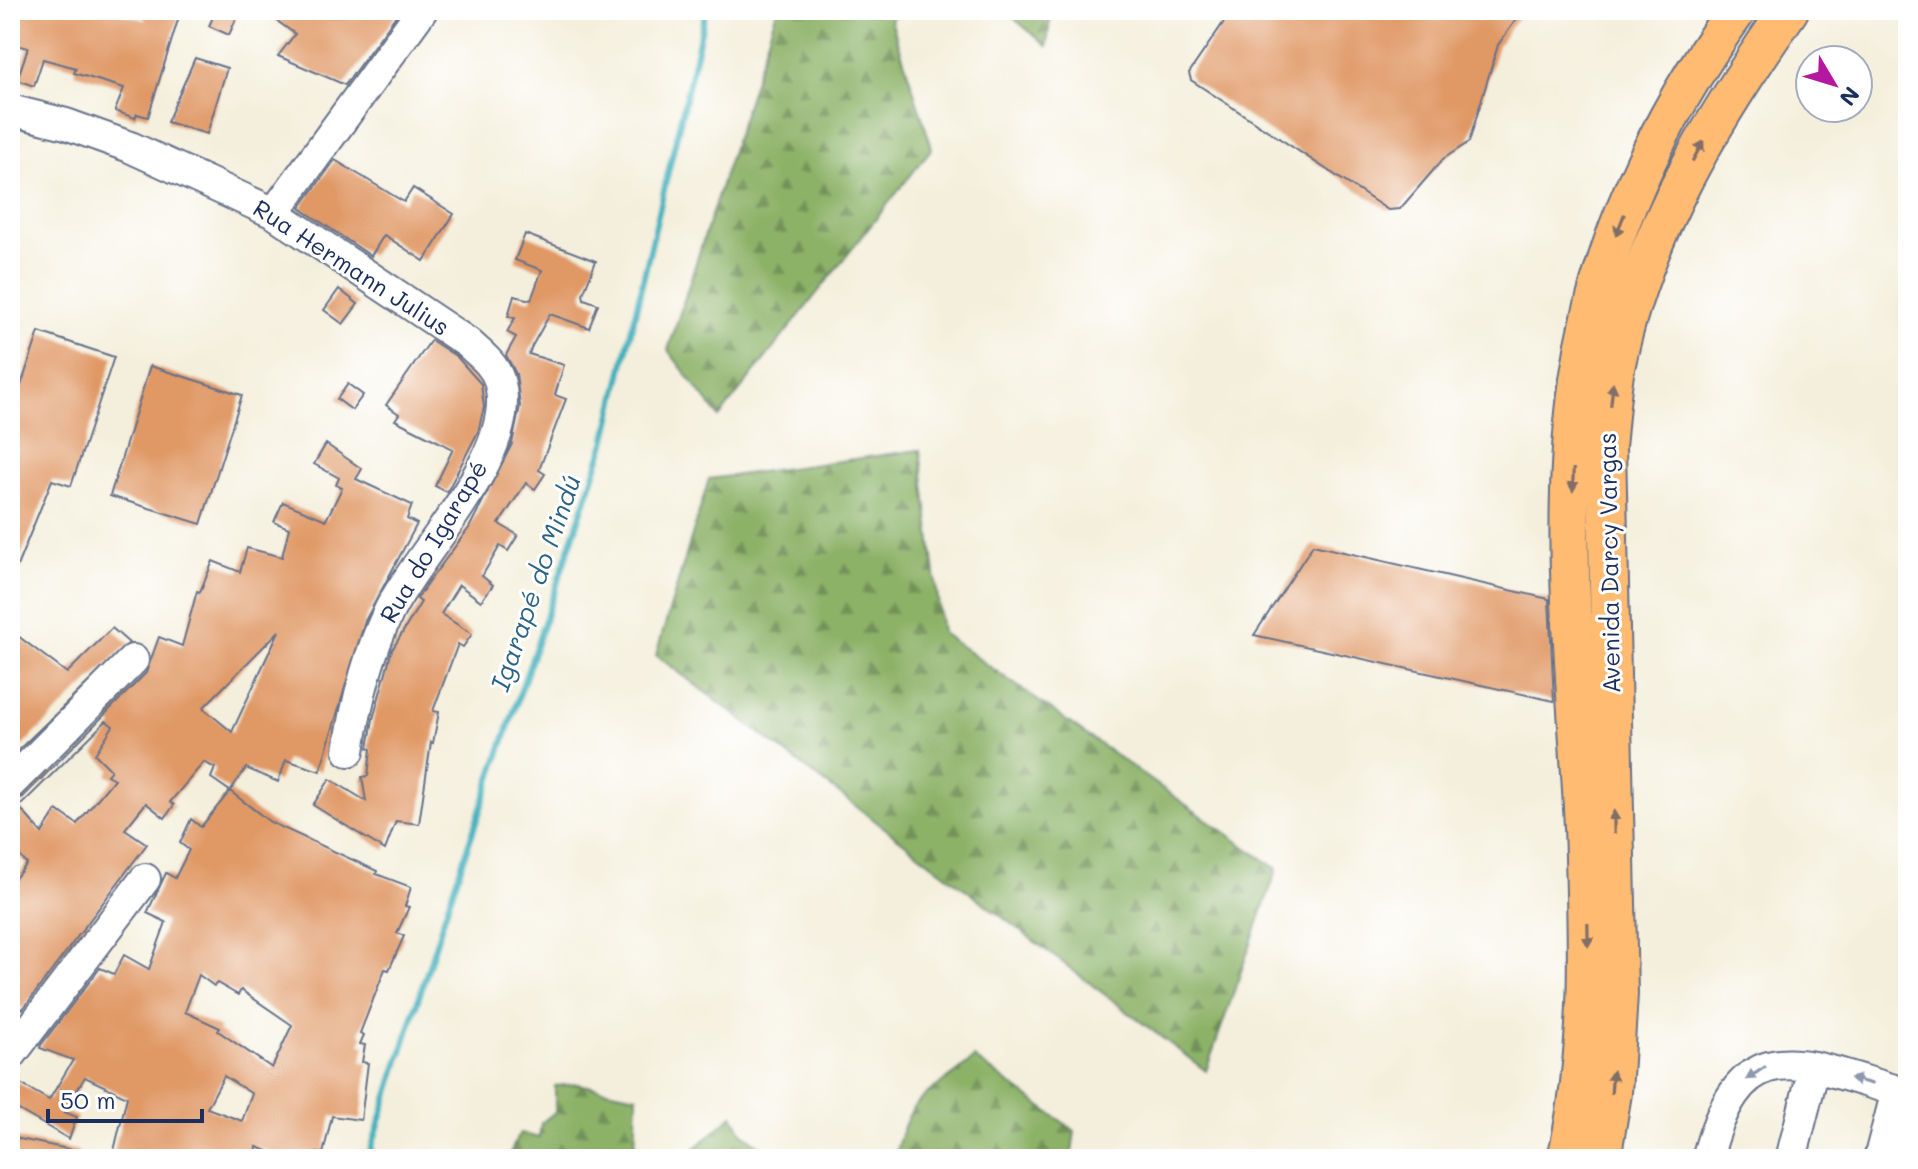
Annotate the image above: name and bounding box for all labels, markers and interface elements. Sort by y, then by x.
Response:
north arrow [1794,44,1874,124]
text: N [1834,81,1867,112]
one-way arrow [1691,140,1705,162]
street label: Rua Hermann Julius [248,192,456,342]
one-way arrow [1613,213,1626,237]
one-way arrow [1605,382,1618,407]
street label: Avenida Darcy Vargas [1591,432,1626,694]
street label: Rua do Igarapé [372,454,493,628]
one-way arrow [1566,468,1579,493]
water label: Igarapé do Mindú [482,470,588,695]
one-way arrow [1608,809,1621,834]
one-way arrow [1582,923,1594,948]
one-way arrow [1745,1066,1766,1081]
one-way arrow [1606,1069,1619,1094]
scale bar [48,1073,202,1123]
one-way arrow [1849,1075,1874,1087]
text: 50 m [60,1084,116,1115]

